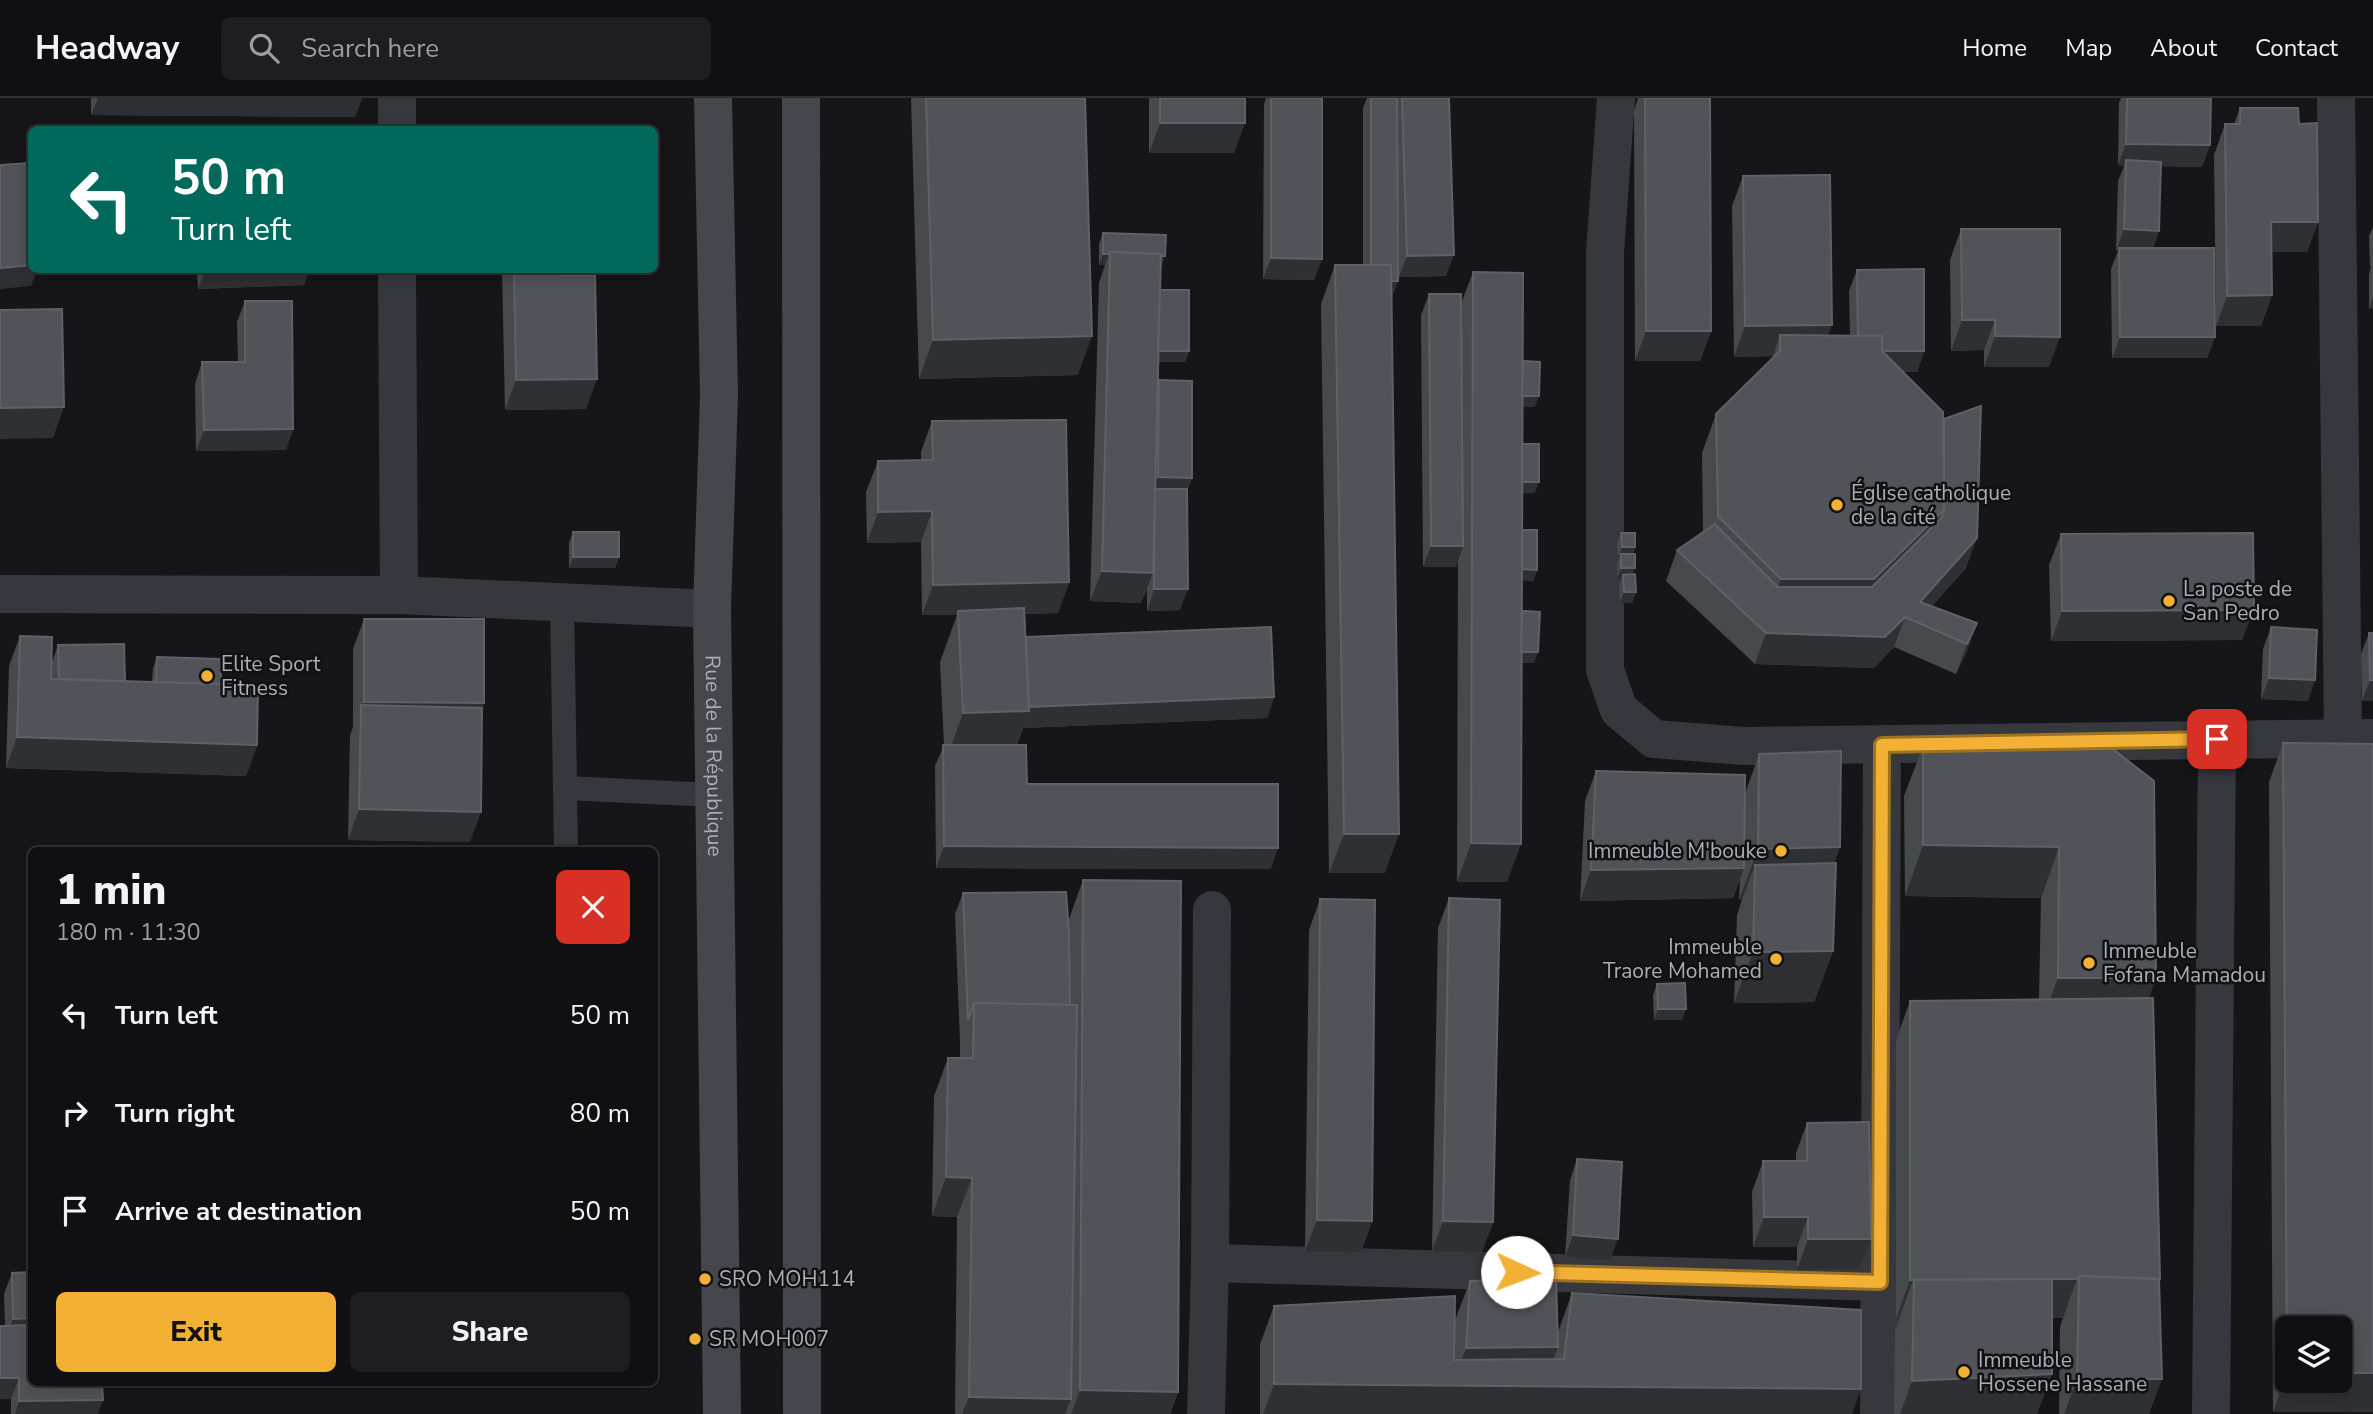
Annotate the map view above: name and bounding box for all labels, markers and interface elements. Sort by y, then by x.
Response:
search box [221,17,711,80]
text: Headway [35,26,179,71]
icon: search [245,29,283,67]
text: Search here [301,31,439,66]
text: Home [1962,32,2027,64]
text: Map [2065,32,2112,64]
text: About [2150,32,2217,64]
text: Contact [2255,32,2338,64]
text: 50 m [171,144,286,211]
icon: left [56,154,147,245]
text: Turn left [171,208,291,251]
place label: Église catholique de la cité [1851,479,2011,531]
marker: Église catholique de la cité [1829,497,1845,513]
place label: La poste de San Pedro [2183,575,2292,627]
marker: La poste de San Pedro [2161,593,2177,609]
place label: Elite Sport Fitness [221,650,321,702]
street label: Rue de la République [699,655,729,857]
marker: Elite Sport Fitness [199,668,215,684]
pin [2187,709,2247,769]
icon: arrive [2198,720,2236,758]
place label: Immeuble M'bouke [1588,837,1767,865]
marker: Immeuble M'bouke [1773,843,1789,859]
text: 1 min [56,862,166,919]
button: close [556,870,630,944]
text: 180 m · 11:30 [56,917,201,948]
place label: Immeuble Traore Mohamed [1603,933,1762,985]
place label: Immeuble Fofana Mamadou [2103,937,2266,989]
marker: Immeuble Traore Mohamed [1768,951,1784,967]
marker: Immeuble Fofana Mamadou [2081,955,2097,971]
icon: left [56,996,94,1034]
text: Turn left [115,998,218,1033]
text: 50 m [570,998,630,1033]
icon: right [56,1094,94,1132]
text: Turn right [115,1096,234,1131]
text: 80 m [570,1096,630,1131]
icon: arrive [56,1192,94,1230]
text: Arrive at destination [115,1194,362,1229]
text: 50 m [570,1194,630,1229]
position arrow [1480,1235,1554,1309]
place label: SRO MOH114 [719,1265,855,1293]
marker: SRO MOH114 [697,1271,713,1287]
button: Exit [56,1292,336,1372]
button: Share [350,1292,630,1372]
map controls [2275,1316,2352,1393]
button: layers [2275,1316,2352,1393]
place label: SR MOH007 [709,1325,829,1353]
marker: SR MOH007 [687,1331,703,1347]
place label: Immeuble Hossene Hassane [1978,1346,2147,1398]
marker: Immeuble Hossene Hassane [1956,1364,1972,1380]

